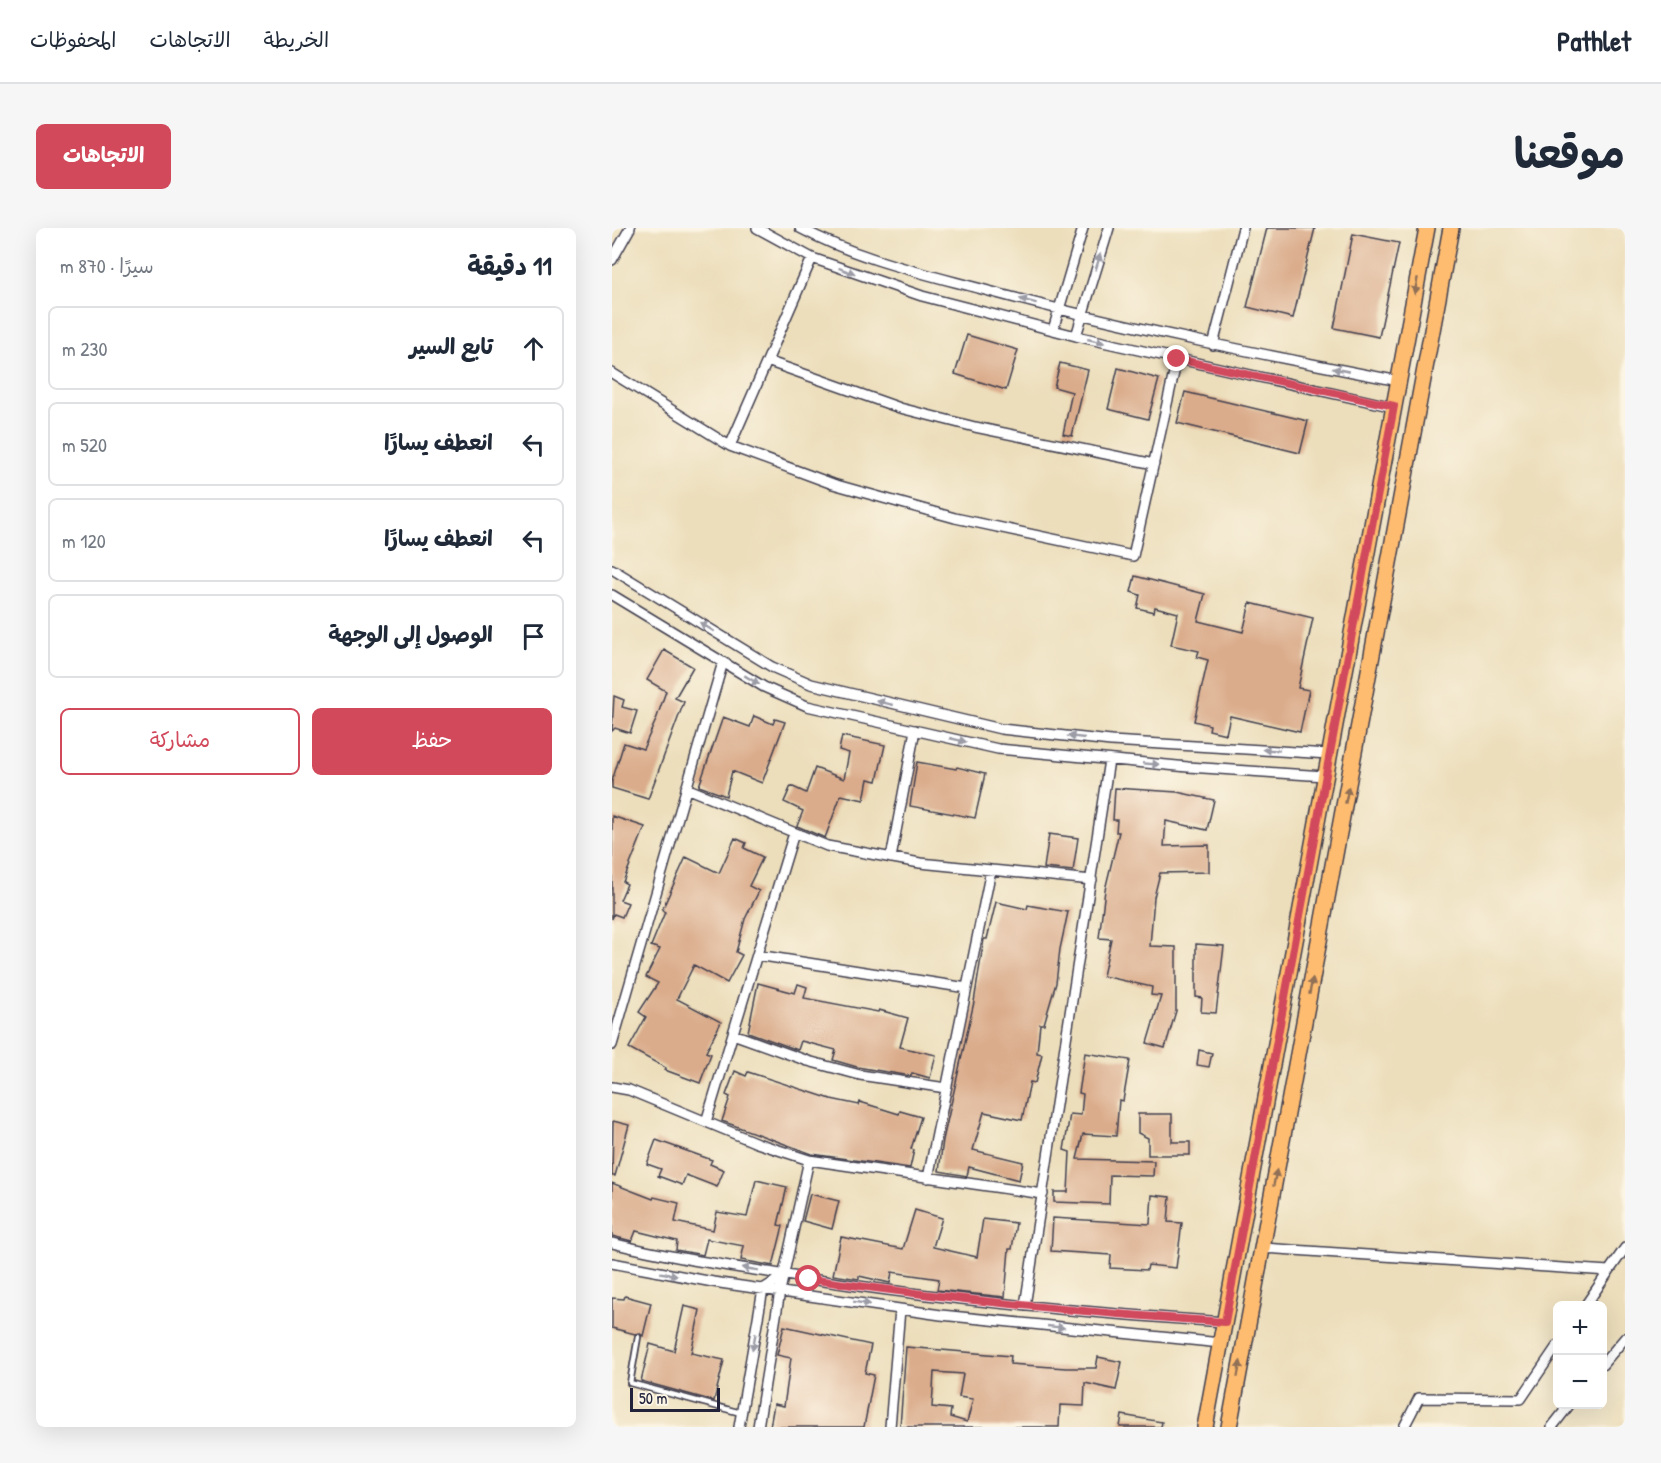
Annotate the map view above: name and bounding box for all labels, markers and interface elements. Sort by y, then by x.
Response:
text: Pathlet [1557,22,1631,60]
text: المحفوظات [30,25,116,54]
text: الاتجاهات [149,25,231,54]
text: الخريطة [264,25,329,54]
button: الاتجاهات [36,124,171,189]
text: موقعنا [1514,124,1625,181]
text: 11 دقيقة [467,248,552,283]
text: سيرًا · 870 m [60,252,154,279]
one-way arrow [1094,253,1103,271]
one-way arrow [838,266,856,276]
one-way arrow [1411,276,1420,295]
one-way arrow [1018,296,1037,306]
text: تابع السير [410,331,493,361]
icon: ahead [517,332,550,365]
text: 230 m [62,335,108,362]
one-way arrow [1086,336,1105,346]
route end [1163,345,1189,371]
one-way arrow [1331,365,1350,374]
text: انعطف يسارًا [384,427,493,457]
icon: left [517,428,550,461]
text: 520 m [62,431,107,458]
text: انعطف يسارًا [384,523,493,553]
icon: left [517,524,550,557]
text: 120 m [62,527,106,554]
text: الوصول إلى الوجهة [328,619,493,649]
icon: arrive [517,620,550,653]
one-way arrow [699,622,715,633]
one-way arrow [744,674,760,685]
one-way arrow [875,697,894,707]
button: مشاركة [60,708,300,775]
button: حفظ [312,708,552,775]
one-way arrow [1067,732,1086,742]
one-way arrow [949,735,967,745]
one-way arrow [1261,746,1280,755]
one-way arrow [1142,759,1161,769]
one-way arrow [1343,785,1352,804]
one-way arrow [1307,977,1316,996]
one-way arrow [1271,1168,1280,1187]
one-way arrow [740,1264,759,1273]
route start [795,1265,821,1291]
one-way arrow [660,1270,679,1279]
one-way arrow [853,1299,872,1308]
map controls [1553,1301,1607,1409]
button: + [1553,1301,1607,1355]
one-way arrow [1046,1322,1065,1332]
one-way arrow [749,1332,758,1351]
button: − [1553,1355,1607,1409]
one-way arrow [1235,1360,1244,1379]
scale bar [630,1385,720,1412]
text: 50 m [639,1387,668,1409]

